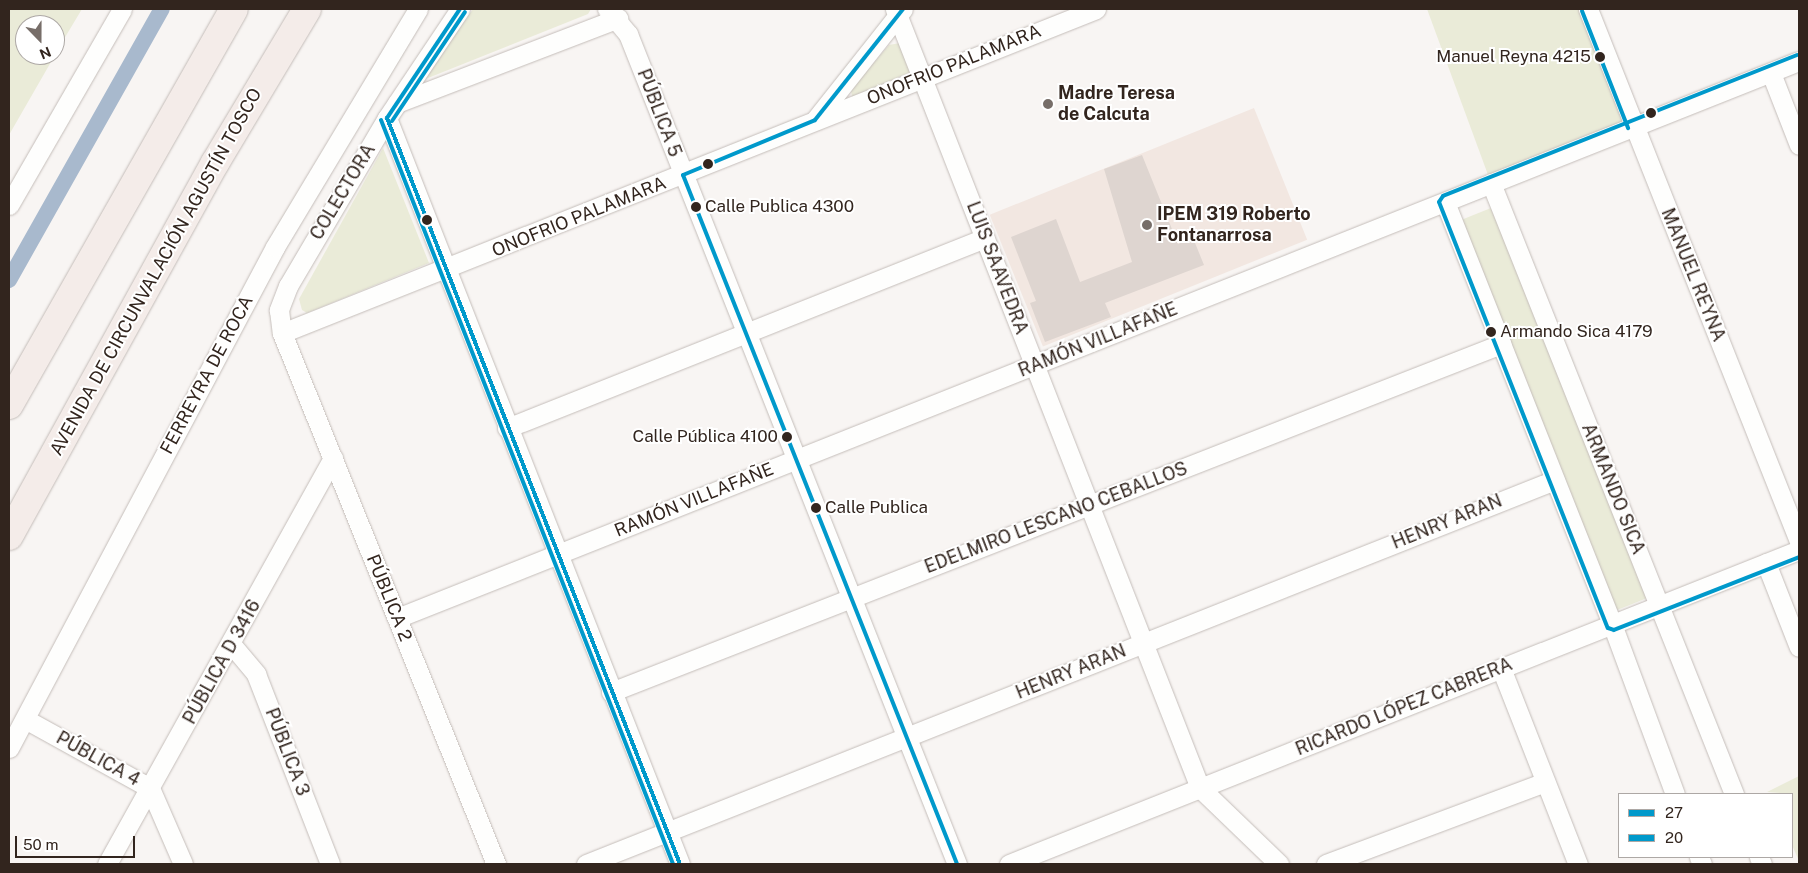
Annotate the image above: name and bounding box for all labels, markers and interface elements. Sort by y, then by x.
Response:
north arrow [15,15,65,65]
street label: ONOFRIO PALAMARA [864,20,1044,110]
text: N [37,44,53,62]
place label: Manuel Reyna 4215 [1436,47,1591,67]
marker: Manuel Reyna 4215 [1595,52,1605,62]
street label: PÚBLICA 5 [632,66,686,160]
place label: Madre Teresa de Calcuta [1058,83,1175,126]
street label: AVENIDA DE CIRCUNVALACIÓN AGUSTÍN TOSCO [46,84,266,460]
marker: Madre Teresa de Calcuta [1042,98,1054,110]
unlabelled marker [1646,108,1656,118]
street label: COLECTORA [306,140,380,244]
unlabelled marker [703,159,713,169]
street label: ONOFRIO PALAMARA [489,172,669,262]
place label: Calle Publica 4300 [705,197,854,217]
street label: LUIS SAAVEDRA [962,199,1032,337]
marker: Calle Publica 4300 [691,202,701,212]
place label: IPEM 319 Roberto Fontanarrosa [1157,204,1311,246]
street label: MANUEL REYNA [1656,205,1730,345]
unlabelled marker [422,215,432,225]
marker: IPEM 319 Roberto Fontanarrosa [1141,219,1153,231]
street label: FERREYRA DE ROCA [156,292,258,458]
street label: RAMÓN VILLAFAÑE [1015,298,1181,382]
place label: Armando Sica 4179 [1500,322,1653,342]
marker: Armando Sica 4179 [1486,327,1496,337]
street label: ARMANDO SICA [1577,420,1649,558]
place label: Calle Pública 4100 [633,427,778,447]
marker: Calle Pública 4100 [782,432,792,442]
street label: RAMÓN VILLAFAÑE [611,458,777,542]
street label: EDELMIRO LESCANO CEBALLOS [922,458,1190,578]
street label: HENRY ARAN [1389,490,1505,554]
place label: Calle Publica [825,498,928,518]
marker: Calle Publica [811,503,821,513]
street label: PÚBLICA 2 [362,551,416,645]
street label: PÚBLICA D 3416 [179,596,265,728]
street label: HENRY ARAN [1013,640,1129,704]
street label: RICARDO LÓPEZ CABRERA [1293,654,1515,760]
street label: PÚBLICA 3 [260,705,314,799]
street label: PÚBLICA 4 [52,727,144,791]
legend [1618,793,1793,858]
text: 27 [1665,804,1683,821]
scale bar [18,826,138,858]
text: 20 [1665,829,1683,846]
text: 50 m [23,836,58,853]

